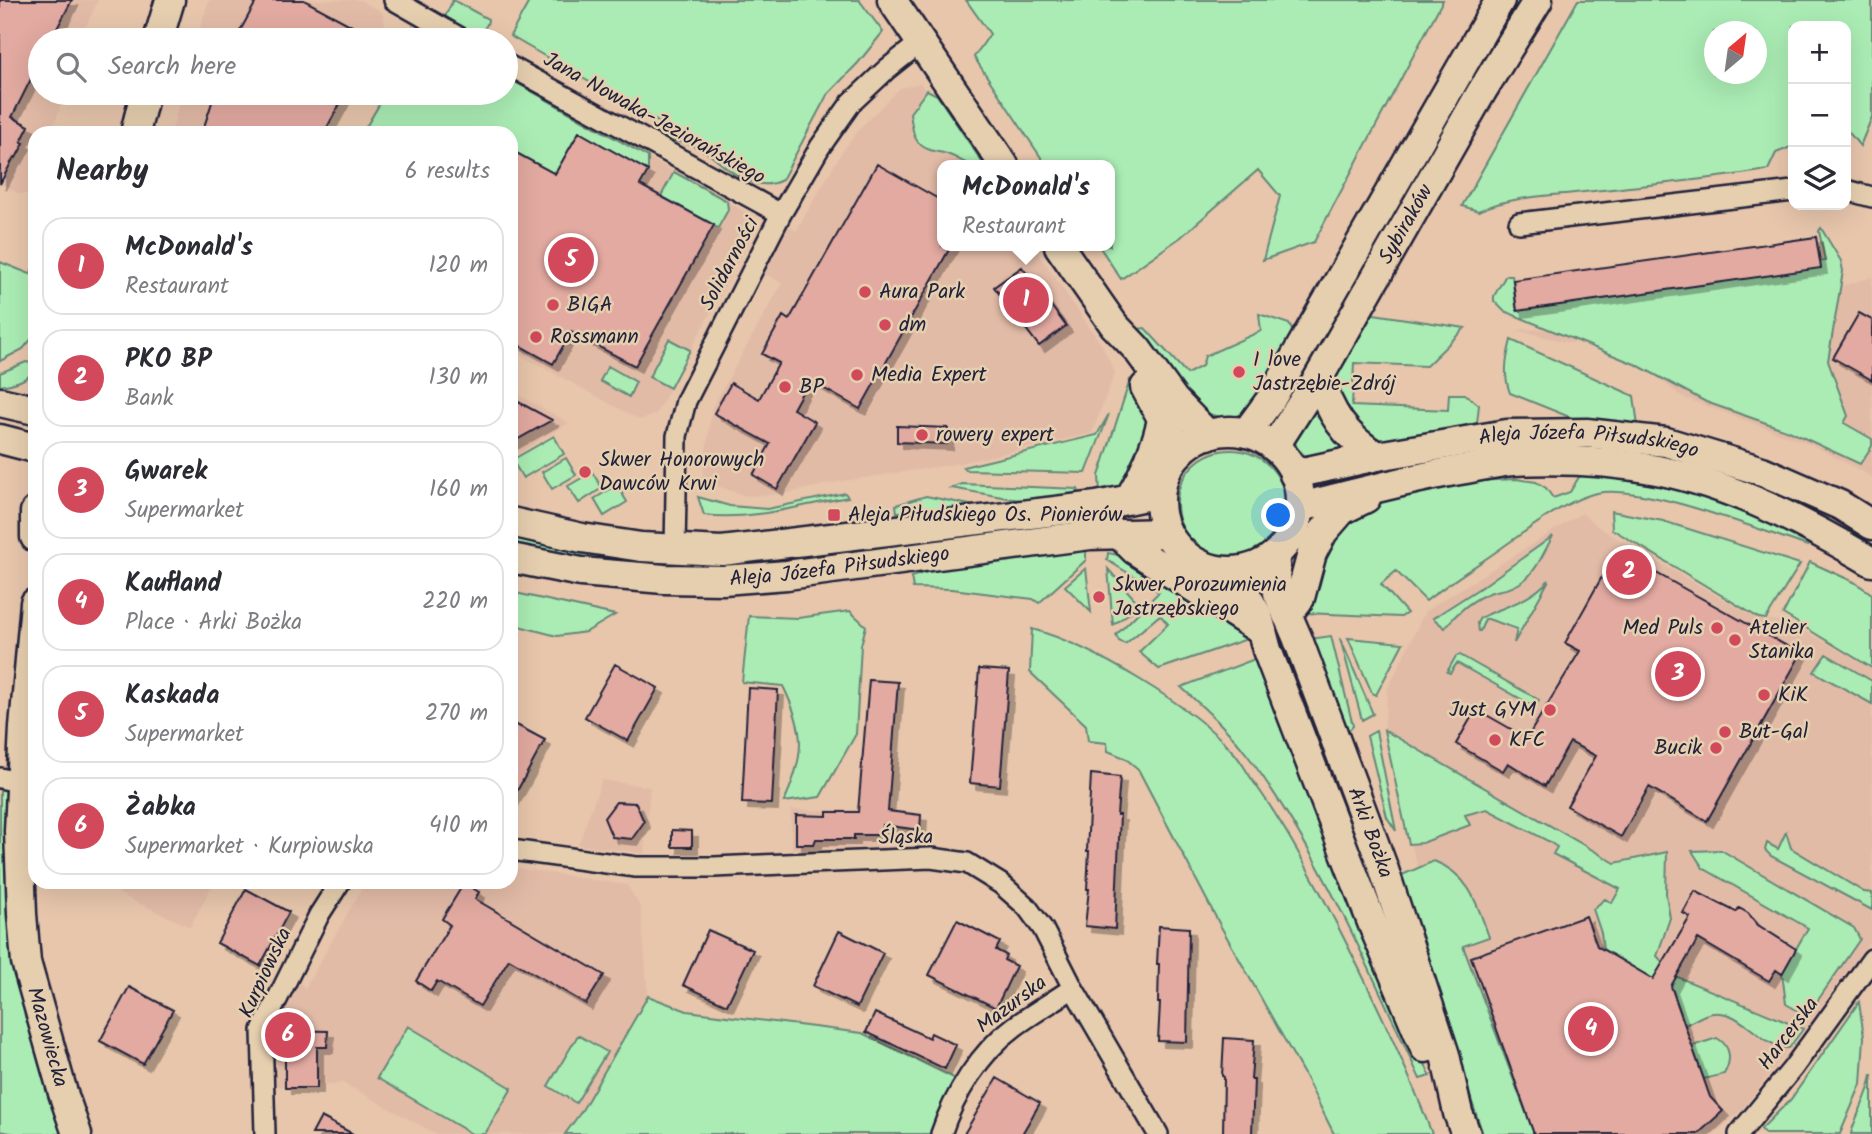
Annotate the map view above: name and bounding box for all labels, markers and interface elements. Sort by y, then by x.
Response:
north arrow [1704,21,1767,84]
map controls [1788,21,1851,210]
button: + [1788,21,1851,84]
search box [28,28,518,105]
street label: Jana Nowaka-Jeziorańskiego [537,44,771,194]
text: Search here [108,46,236,88]
icon: search [52,48,90,86]
button: − [1788,84,1851,147]
button: layers [1788,147,1851,210]
text: Nearby [56,148,148,196]
text: 6 results [405,154,490,190]
popup [937,160,1115,251]
text: McDonald's [962,167,1090,209]
street label: Sybiraków [1370,177,1442,270]
text: Restaurant [962,209,1066,245]
street label: Solidarności [691,210,769,317]
text: McDonald's [125,227,253,269]
pin: 5 [548,234,594,286]
text: 1 [78,248,84,284]
text: 120 m [428,248,488,284]
text: Restaurant [125,269,229,305]
pin: 1 [1003,274,1049,326]
place label: Aura Park [879,276,965,309]
marker: Aura Park [857,284,873,300]
place label: BIGA [567,289,613,322]
marker: BIGA [545,297,561,313]
place label: dm [899,309,926,342]
marker: dm [877,317,893,333]
place label: Rossmann [550,321,639,354]
marker: Rossmann [528,329,544,345]
text: PKO BP [125,339,212,381]
place label: I love Jastrzębie-Zdrój [1253,344,1396,401]
place label: Media Expert [871,359,987,392]
text: 2 [74,360,88,396]
text: 130 m [429,360,488,396]
marker: I love Jastrzębie-Zdrój [1231,364,1247,380]
marker: Media Expert [849,367,865,383]
place label: BP [799,371,824,404]
marker: BP [777,379,793,395]
text: Bank [125,381,173,417]
street label: Aleja Józefa Piłsudskiego [1476,416,1703,467]
place label: rowery expert [936,419,1055,452]
marker: rowery expert [914,427,930,443]
place label: Skwer Honorowych Dawców Krwi [599,444,764,501]
text: Gwarek [125,451,207,493]
marker: Skwer Honorowych Dawców Krwi [577,464,593,480]
text: 3 [75,472,87,508]
text: 160 m [429,472,488,508]
text: Supermarket [125,493,244,529]
your location [1261,498,1295,532]
place label: Aleja Piłudskiego Os. Pionierów [848,499,1123,532]
marker: Aleja Piłudskiego Os. Pionierów [826,507,842,523]
street label: Aleja Józefa Piłsudskiego [728,537,952,596]
pin: 2 [1606,546,1652,598]
text: Kaufland [125,563,222,605]
place label: Skwer Porozumienia Jastrzębskiego [1113,569,1287,626]
text: 4 [75,584,87,620]
text: 220 m [422,584,488,620]
marker: Skwer Porozumienia Jastrzębskiego [1091,589,1107,605]
text: Place · Arki Bożka [125,605,302,641]
place label: Med Puls [1622,612,1703,645]
place label: Atelier Stanika [1749,612,1814,669]
marker: Med Puls [1709,620,1725,636]
marker: Atelier Stanika [1727,632,1743,648]
pin: 3 [1655,648,1701,700]
text: Kaskada [125,675,219,717]
place label: KiK [1778,679,1808,712]
marker: KiK [1756,687,1772,703]
place label: Just GYM [1449,694,1536,727]
text: 5 [75,696,87,732]
text: 270 m [425,696,488,732]
marker: Just GYM [1542,702,1558,718]
place label: But-Gal [1739,716,1808,749]
text: Supermarket [125,717,244,753]
place label: KFC [1509,724,1545,757]
marker: But-Gal [1717,724,1733,740]
marker: KFC [1487,732,1503,748]
place label: Bucik [1654,732,1702,765]
marker: Bucik [1708,740,1724,756]
street label: Arki Bożka [1338,782,1402,882]
text: Żabka [125,787,196,829]
text: 6 [75,808,87,844]
text: 410 m [429,808,488,844]
street label: Śląska [878,821,934,855]
text: Supermarket · Kurpiowska [125,829,374,865]
street label: Kurpiowska [231,922,301,1024]
street label: Mazurska [970,967,1054,1043]
street label: Mazowiecka [17,983,77,1091]
street label: Harcerska [1750,990,1828,1078]
pin: 4 [1568,1003,1614,1055]
pin: 6 [265,1009,311,1061]

